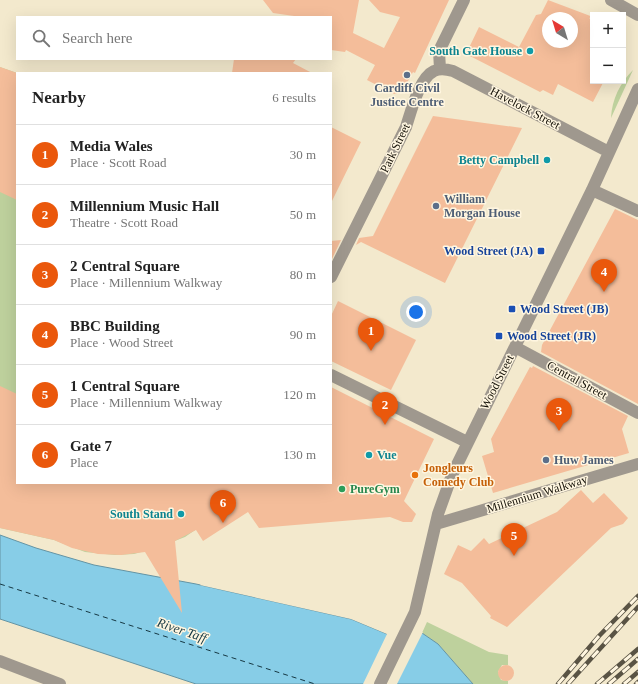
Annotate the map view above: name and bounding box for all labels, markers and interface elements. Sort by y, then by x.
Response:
north arrow [542,12,578,48]
map controls [590,12,626,84]
button: + [590,12,626,48]
search box [16,16,332,60]
icon: search [30,27,52,49]
text: Search here [62,30,132,46]
place label: South Gate House [429,44,523,58]
marker: South Gate House [525,46,535,56]
button: − [590,48,626,84]
marker: Cardiff Civil Justice Centre [402,70,412,80]
place label: Cardiff Civil Justice Centre [370,81,444,109]
street label: Havelock Street [488,84,563,133]
text: Nearby [32,88,86,107]
text: 6 results [272,90,316,105]
street label: Park Street [377,121,413,175]
text: Media Wales [70,138,153,154]
text: 1 [42,147,48,162]
text: 30 m [290,147,316,162]
place label: Betty Campbell [459,153,540,167]
text: Place · Scott Road [70,155,166,170]
marker: Betty Campbell [542,155,552,165]
place label: William Morgan House [444,192,521,220]
text: Millennium Music Hall [70,198,219,214]
marker: William Morgan House [431,201,441,211]
text: 2 [42,207,48,222]
text: 50 m [290,207,316,222]
text: Theatre · Scott Road [70,215,178,230]
place label: Wood Street (JA) [444,244,533,258]
marker: Wood Street (JA) [536,246,546,256]
text: 2 Central Square [70,258,180,274]
pin: 4 [591,259,617,292]
text: 3 [42,267,48,282]
text: 80 m [290,267,316,282]
text: Place · Millennium Walkway [70,275,222,290]
your location [406,302,426,322]
place label: Wood Street (JB) [520,302,608,316]
marker: Wood Street (JB) [507,304,517,314]
text: BBC Building [70,318,160,334]
pin: 1 [358,318,384,351]
text: 4 [42,327,48,342]
text: 90 m [290,327,316,342]
place label: Wood Street (JR) [507,329,596,343]
marker: Wood Street (JR) [494,331,504,341]
text: Place · Wood Street [70,335,173,350]
street label: Wood Street [477,352,517,412]
street label: Central Street [545,358,610,403]
text: 1 Central Square [70,378,180,394]
text: 5 [42,387,48,402]
text: 120 m [283,387,316,402]
pin: 2 [372,392,398,425]
text: Place · Millennium Walkway [70,395,222,410]
pin: 3 [546,398,572,431]
text: Gate 7 [70,438,112,454]
text: 6 [42,447,48,462]
text: 130 m [283,447,316,462]
place label: Vue [377,448,397,462]
marker: Vue [364,450,374,460]
place label: Huw James [554,453,614,467]
text: Place [70,455,98,470]
marker: Huw James [541,455,551,465]
place label: Jongleurs Comedy Club [423,461,494,489]
marker: Jongleurs Comedy Club [410,470,420,480]
street label: Millennium Walkway [485,472,589,516]
place label: PureGym [350,482,400,496]
marker: PureGym [337,484,347,494]
pin: 6 [210,490,236,523]
place label: South Stand [110,507,173,521]
marker: South Stand [176,509,186,519]
pin: 5 [501,523,527,556]
water label: River Taff [154,614,211,646]

